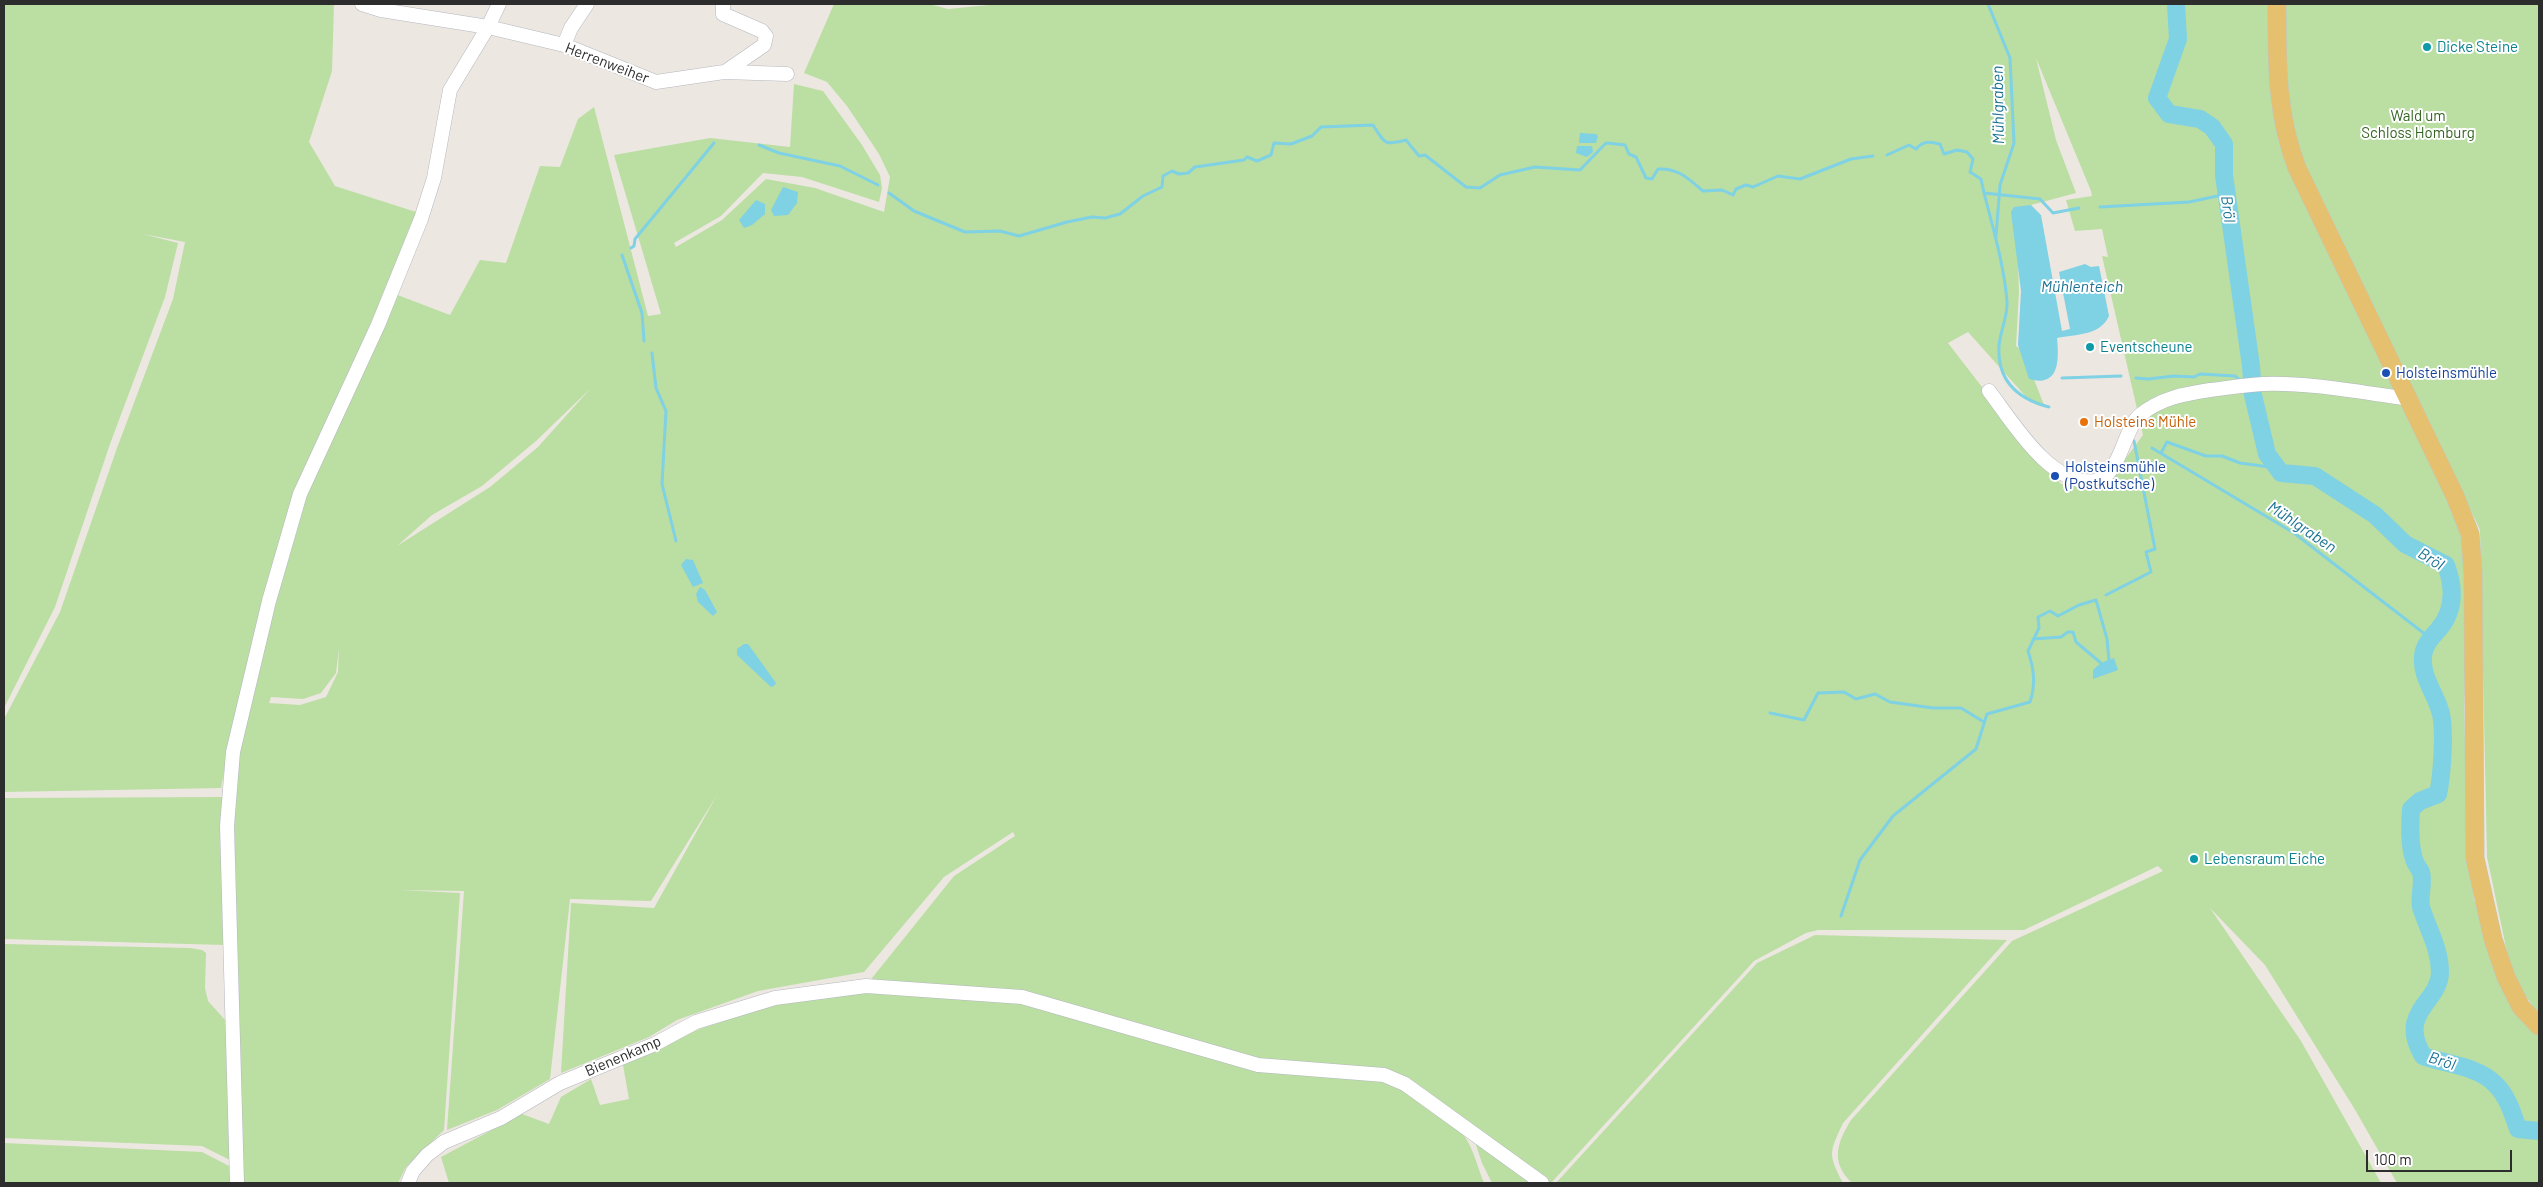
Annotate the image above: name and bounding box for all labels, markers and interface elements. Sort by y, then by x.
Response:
place label: Dicke Steine [2437,38,2518,56]
street label: Herrenweiher [563,39,651,87]
marker: Dicke Steine [2421,41,2433,53]
water label: Mühlgraben [1988,66,2008,144]
park label: Wald um Schloss Homburg [2361,107,2475,142]
water label: Bröl [2217,194,2239,224]
water label: Mühlenteich [2041,277,2123,297]
place label: Eventscheune [2100,338,2192,356]
marker: Eventscheune [2084,341,2096,353]
place label: Holsteinsmühle [2396,364,2497,382]
marker: Holsteinsmühle [2380,367,2392,379]
place label: Holsteins Mühle [2094,413,2196,431]
marker: Holsteins Mühle [2078,416,2090,428]
place label: Holsteinsmühle (Postkutsche) [2065,458,2166,493]
marker: Holsteinsmühle (Postkutsche) [2049,470,2061,482]
water label: Mühlgraben [2264,497,2340,557]
water label: Bröl [2414,544,2448,574]
place label: Lebensraum Eiche [2204,850,2325,868]
marker: Lebensraum Eiche [2188,853,2200,865]
street label: Bienenkamp [582,1032,664,1080]
water label: Bröl [2426,1048,2458,1074]
scale bar [2368,1140,2514,1172]
text: 100 m [2374,1150,2412,1168]

